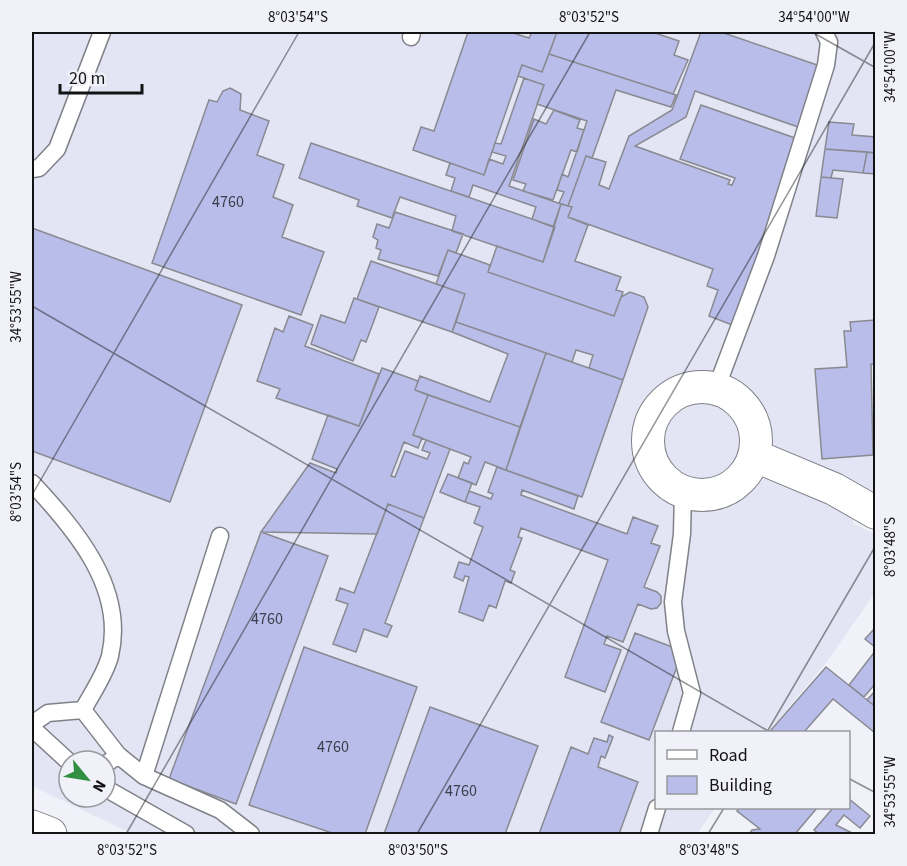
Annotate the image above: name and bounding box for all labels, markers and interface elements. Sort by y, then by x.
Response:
text: 8°03'54"S [268,7,328,28]
text: 8°03'52"S [559,7,619,28]
text: 34°54'00"W [778,7,850,28]
text: 34°54'00"W [880,31,901,103]
scale bar [60,57,142,95]
text: 20 m [69,66,105,91]
house number: 4760 [212,191,244,213]
text: 34°53'55"W [6,271,27,343]
text: 8°03'54"S [6,462,27,522]
text: 8°03'48"S [880,517,901,577]
house number: 4760 [251,608,283,630]
legend [655,731,850,809]
house number: 4760 [317,736,349,758]
text: Road [709,743,748,768]
north arrow [57,749,117,809]
text: 34°53'55"W [880,756,901,828]
text: Building [709,773,772,798]
text: N [87,776,111,796]
house number: 4760 [445,780,477,802]
text: 8°03'52"S [97,840,157,861]
text: 8°03'50"S [388,840,448,861]
text: 8°03'48"S [679,840,739,861]

